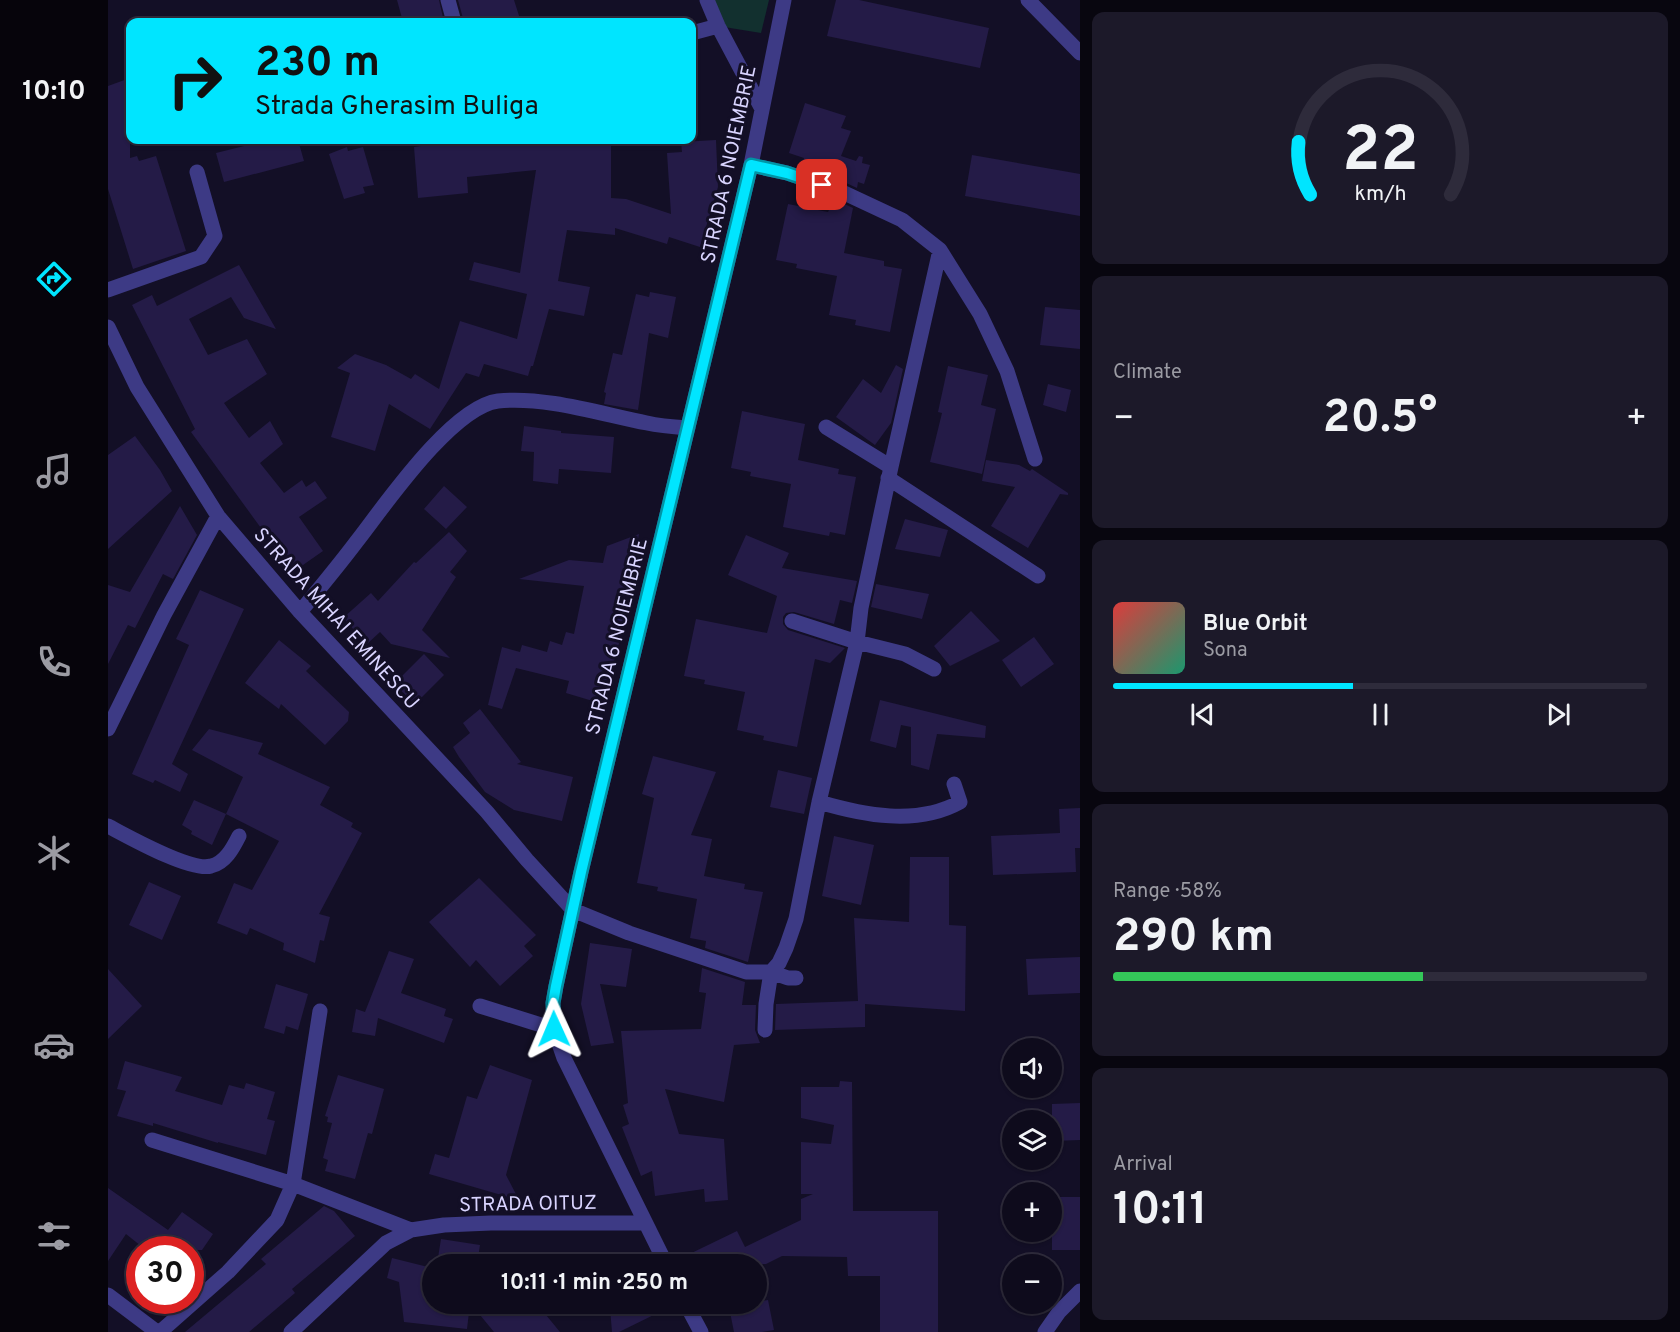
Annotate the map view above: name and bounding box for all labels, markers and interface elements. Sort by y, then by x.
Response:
text: 230 m [255,38,380,91]
icon: right [156,42,234,120]
street label: STRADA 6 NOIEMBRIE [696,63,764,266]
text: 10:10 [22,75,86,109]
text: Strada Gherasim Buliga [255,90,539,124]
text: 22 [1342,114,1418,193]
pin [796,159,847,210]
icon: arrive [805,168,838,201]
text: km/h [1354,181,1406,208]
icon: directions [33,258,75,300]
text: Climate [1113,360,1182,386]
text: 20.5° [1323,391,1437,448]
text: − [1113,399,1134,441]
text: + [1626,399,1647,441]
icon: music [33,450,75,492]
street label: STRADA MIHAI EMINESCU [247,523,424,716]
street label: STRADA 6 NOIEMBRIE [581,535,655,738]
text: Blue Orbit [1203,611,1308,638]
text: Sona [1203,638,1248,664]
icon: phone [33,641,75,683]
icon: previous [1186,698,1219,731]
icon: pause [1364,698,1397,731]
icon: next [1542,698,1575,731]
icon: climate [33,832,75,874]
text: Range · 58% [1113,879,1222,905]
text: 290 km [1113,910,1274,967]
position arrow [522,997,586,1061]
icon: car [33,1024,75,1066]
map controls [1002,1038,1062,1314]
button: sound [1002,1038,1062,1098]
button: layers [1002,1110,1062,1170]
text: Arrival [1113,1152,1173,1178]
button: + [1002,1182,1062,1242]
text: 10:11 [1113,1183,1208,1240]
street label: STRADA OITUZ [459,1191,597,1219]
icon: filters [33,1215,75,1257]
speed limit sign: 30 [126,1236,204,1314]
button: − [1002,1254,1062,1314]
text: 10:11 · 1 min · 250 m [501,1270,688,1297]

